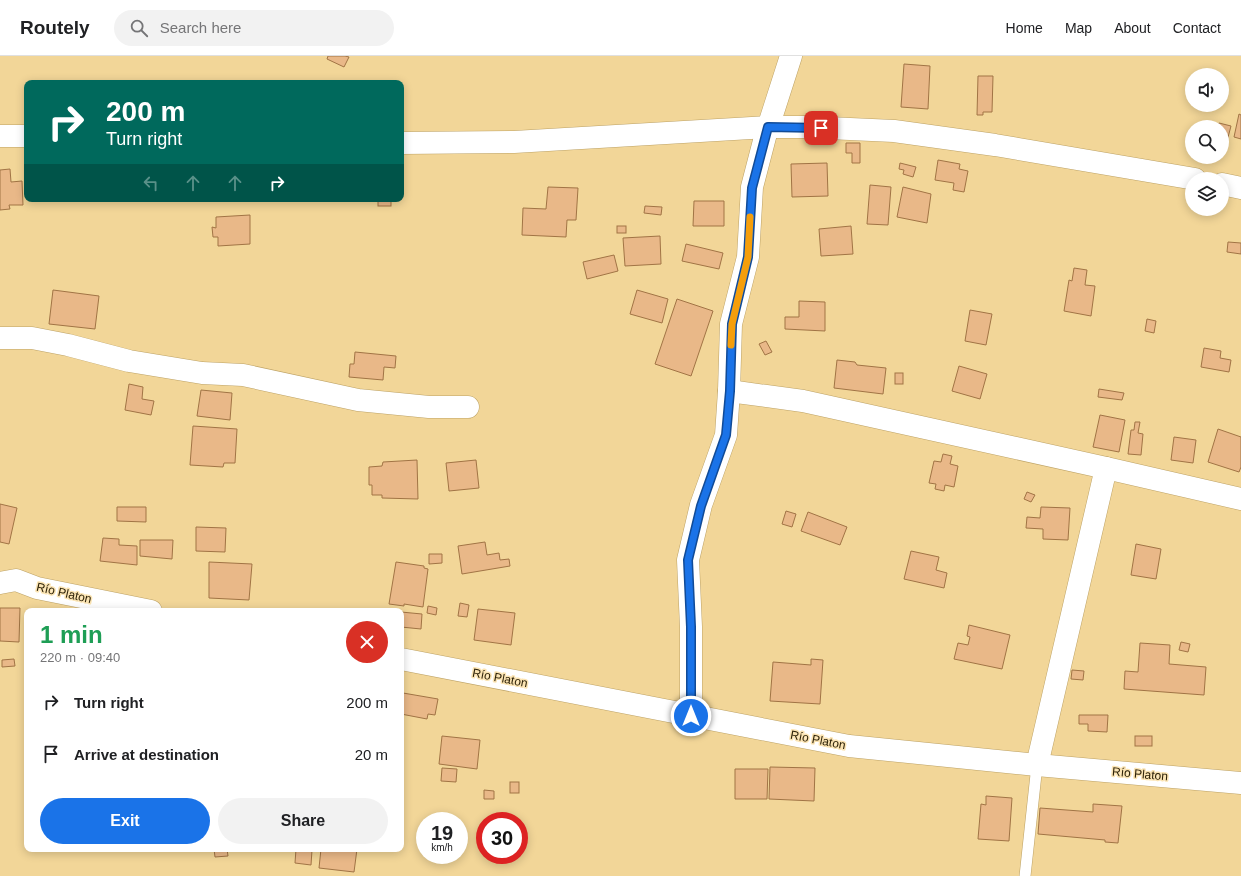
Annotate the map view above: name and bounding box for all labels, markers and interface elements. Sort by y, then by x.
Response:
search box [114,10,394,46]
text: Routely [20,17,90,38]
icon: search [128,17,150,39]
text: Search here [160,19,241,36]
text: Home [1006,20,1043,36]
text: Map [1065,20,1092,36]
text: About [1114,20,1151,36]
text: Contact [1173,20,1221,36]
map controls [1185,68,1229,216]
button: sound [1185,68,1229,112]
icon: right [40,96,92,148]
text: 200 m [106,96,185,127]
pin [804,111,838,145]
icon: arrive [810,117,832,139]
button: search [1185,120,1229,164]
text: Turn right [106,129,182,149]
icon: left [140,172,162,194]
icon: ahead [182,172,204,194]
icon: ahead [224,172,246,194]
icon: right [266,172,288,194]
button: layers [1185,172,1229,216]
street label: Río Platon [35,580,93,606]
text: 1 min [40,621,103,648]
button: close [346,621,388,663]
text: 220 m · 09:40 [40,650,120,665]
street label: Río Platon [471,666,529,690]
icon: right [40,691,62,713]
text: Turn right [74,694,144,711]
text: 200 m [346,694,388,711]
position arrow [670,695,712,737]
street label: Río Platon [789,728,847,752]
icon: arrive [40,743,62,765]
text: Arrive at destination [74,746,219,763]
text: 20 m [355,746,388,763]
street label: Río Platon [1111,765,1169,783]
button: Exit [40,798,210,844]
button: Share [218,798,388,844]
speed limit sign: 30 [476,812,528,864]
text: 19 [431,822,453,844]
text: km/h [431,842,453,853]

